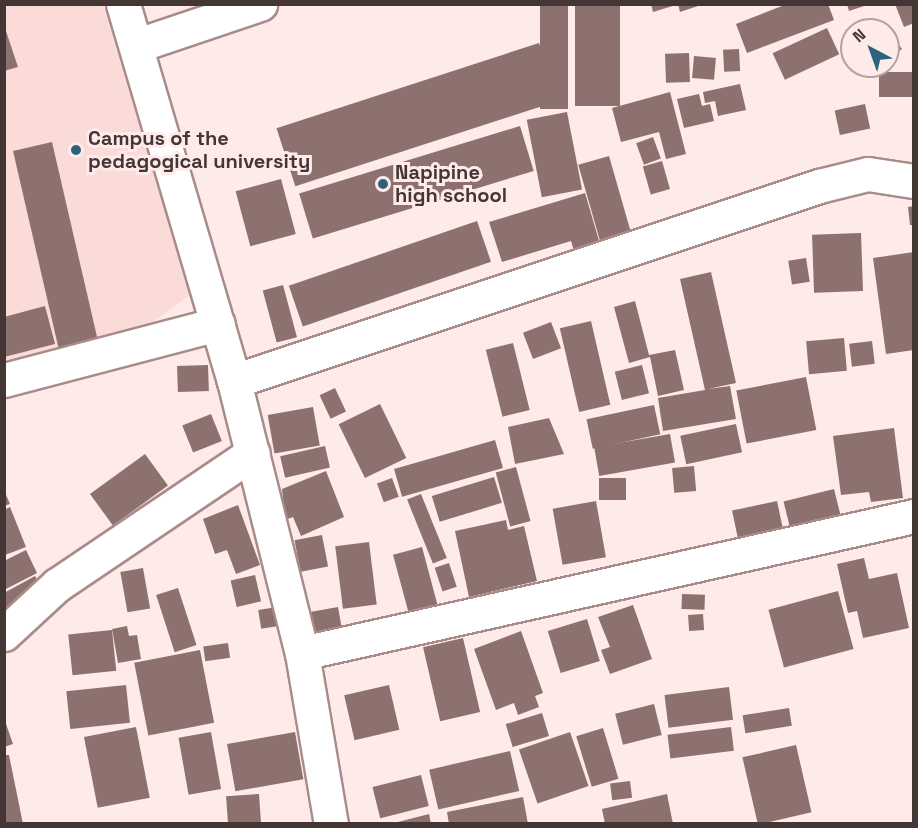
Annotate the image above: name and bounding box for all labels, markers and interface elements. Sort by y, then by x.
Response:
north arrow [840,18,900,78]
text: N [848,24,870,47]
place label: Campus of the pedagogical university [88,126,310,173]
marker: Campus of the pedagogical university [69,143,83,157]
place label: Napipine high school [395,160,507,207]
marker: Napipine high school [376,177,390,191]

